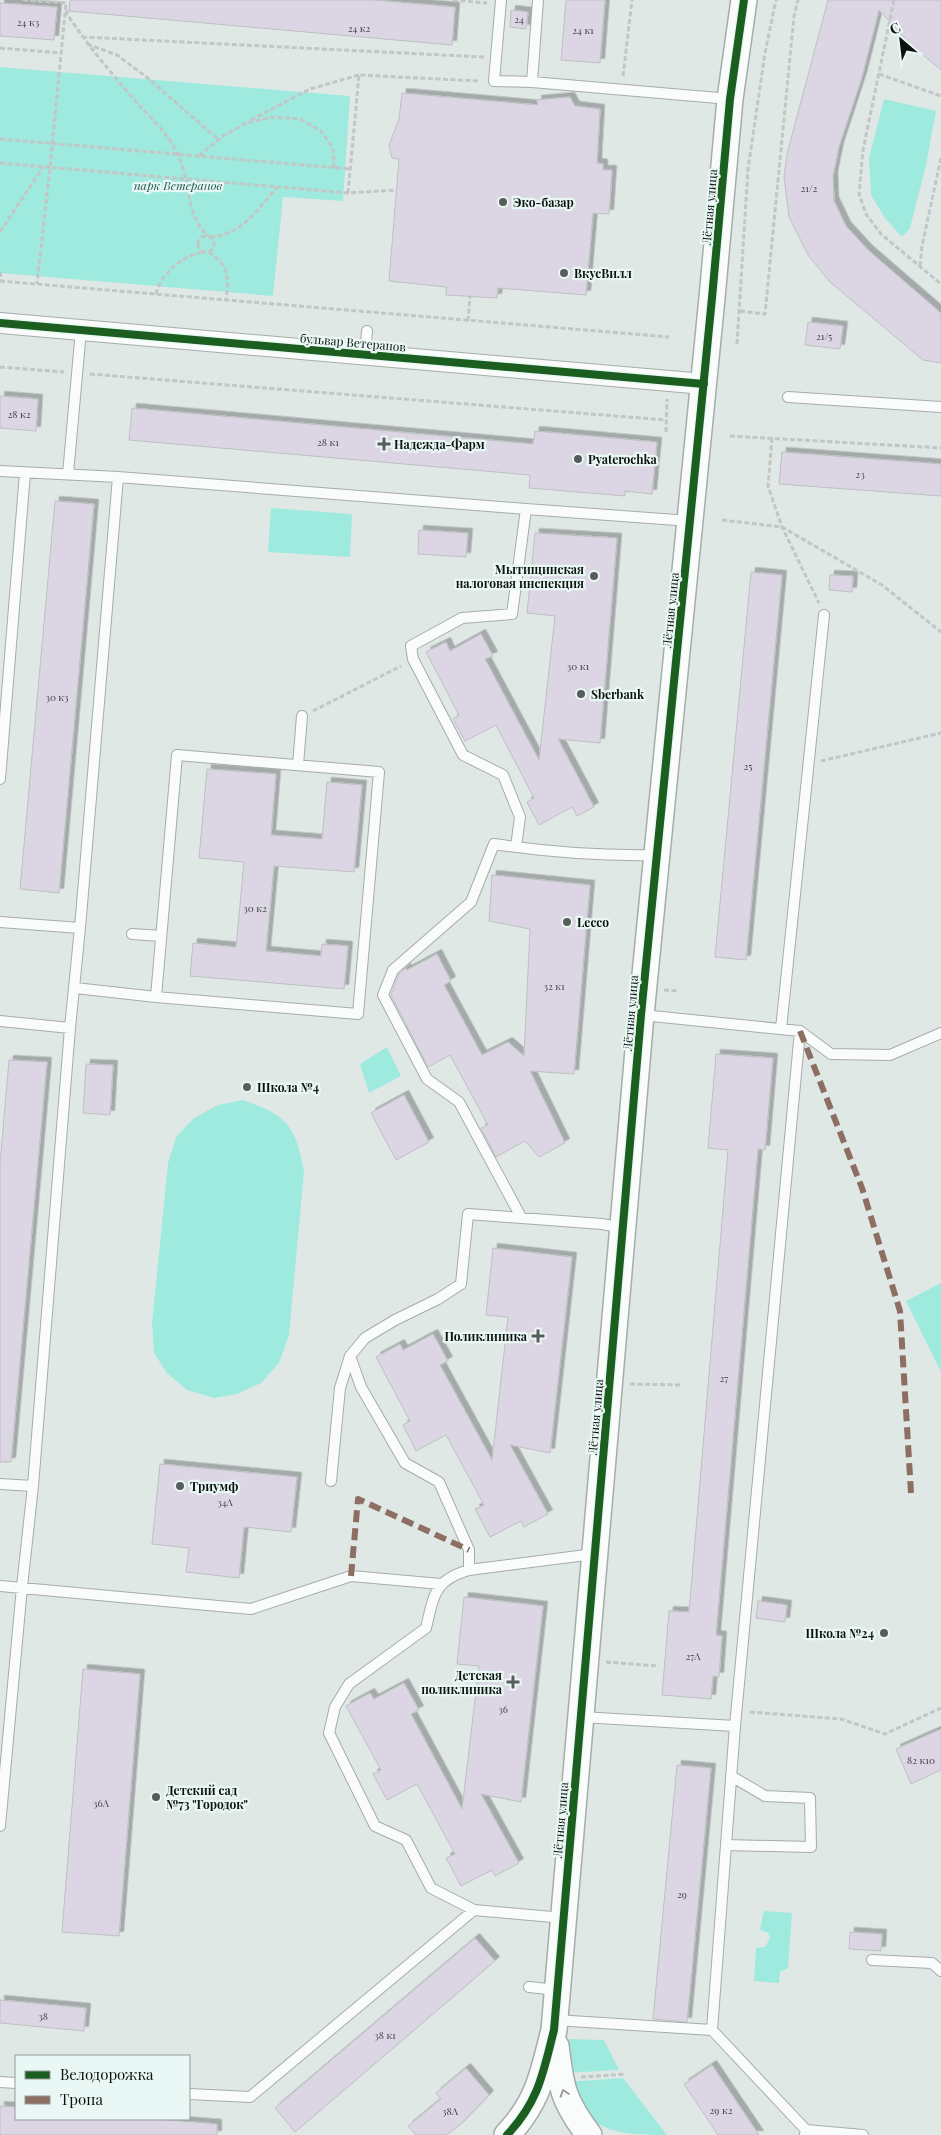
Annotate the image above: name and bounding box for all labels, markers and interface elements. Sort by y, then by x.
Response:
house number: 24 [514,12,524,26]
house number: 24 к3 [17,15,40,29]
north arrow [876,15,926,65]
text: С [886,17,904,39]
house number: 24 к2 [348,21,371,35]
house number: 24 к1 [572,23,594,37]
street label: Лётная улица [698,168,720,247]
park label: парк Ветеранов [134,177,223,193]
house number: 21/2 [801,181,818,195]
place label: Эко-базар [513,194,574,210]
marker: Эко-базар [497,196,509,208]
place label: ВкусВилл [574,265,632,281]
marker: ВкусВилл [558,267,570,279]
street label: бульвар Ветеранов [299,329,407,355]
house number: 21/5 [816,329,832,343]
house number: 28 к2 [8,407,31,421]
house number: 28 к1 [317,435,339,449]
place label: Надежда-Фарм [394,436,485,452]
marker: Надежда-Фарм [378,438,390,450]
place label: Pyaterochka [588,451,658,467]
marker: Pyaterochka [572,453,584,465]
house number: 23 [855,467,865,481]
place label: Мытищинская налоговая инспекция [456,561,584,591]
marker: Мытищинская налоговая инспекция [588,570,600,582]
street label: Лётная улица [658,571,682,650]
house number: 30 к1 [567,659,590,673]
place label: Sberbank [591,686,645,702]
marker: Sberbank [575,688,587,700]
house number: 30 к3 [45,690,69,704]
house number: 25 [744,759,752,773]
house number: 30 к2 [243,901,267,915]
place label: Lecco [577,914,609,930]
marker: Lecco [561,916,573,928]
street label: Лётная улица [619,974,641,1053]
house number: 32 к1 [543,979,565,993]
place label: Школа №4 [257,1079,319,1095]
marker: Школа №4 [241,1081,253,1093]
place label: Поликлиника [444,1328,528,1344]
marker: Поликлиника [531,1329,545,1343]
house number: 27 [720,1371,728,1385]
street label: Лётная улица [584,1378,606,1457]
place label: Триумф [190,1478,238,1494]
marker: Триумф [174,1480,186,1492]
house number: 34А [217,1495,234,1509]
place label: Школа №24 [806,1625,874,1641]
marker: Школа №24 [878,1627,890,1639]
house number: 27А [685,1649,701,1663]
place label: Детская поликлиника [421,1667,503,1697]
marker: Детская поликлиника [506,1675,520,1689]
house number: 36 [498,1702,508,1716]
house number: 82 к10 [907,1753,935,1767]
street label: Лётная улица [549,1781,571,1860]
place label: Детский сад №73 "Городок" [166,1782,248,1812]
marker: Детский сад №73 "Городок" [150,1791,162,1803]
house number: 36А [93,1796,110,1810]
house number: 29 [677,1887,687,1901]
house number: 38 [38,2009,48,2023]
house number: 38 к1 [374,2028,396,2042]
legend [15,2055,190,2120]
text: Велодорожка [60,2064,154,2084]
text: Тропа [60,2089,103,2109]
one-way arrow [560,2090,570,2098]
house number: 29 к2 [710,2103,733,2117]
house number: 38А [442,2104,459,2118]

